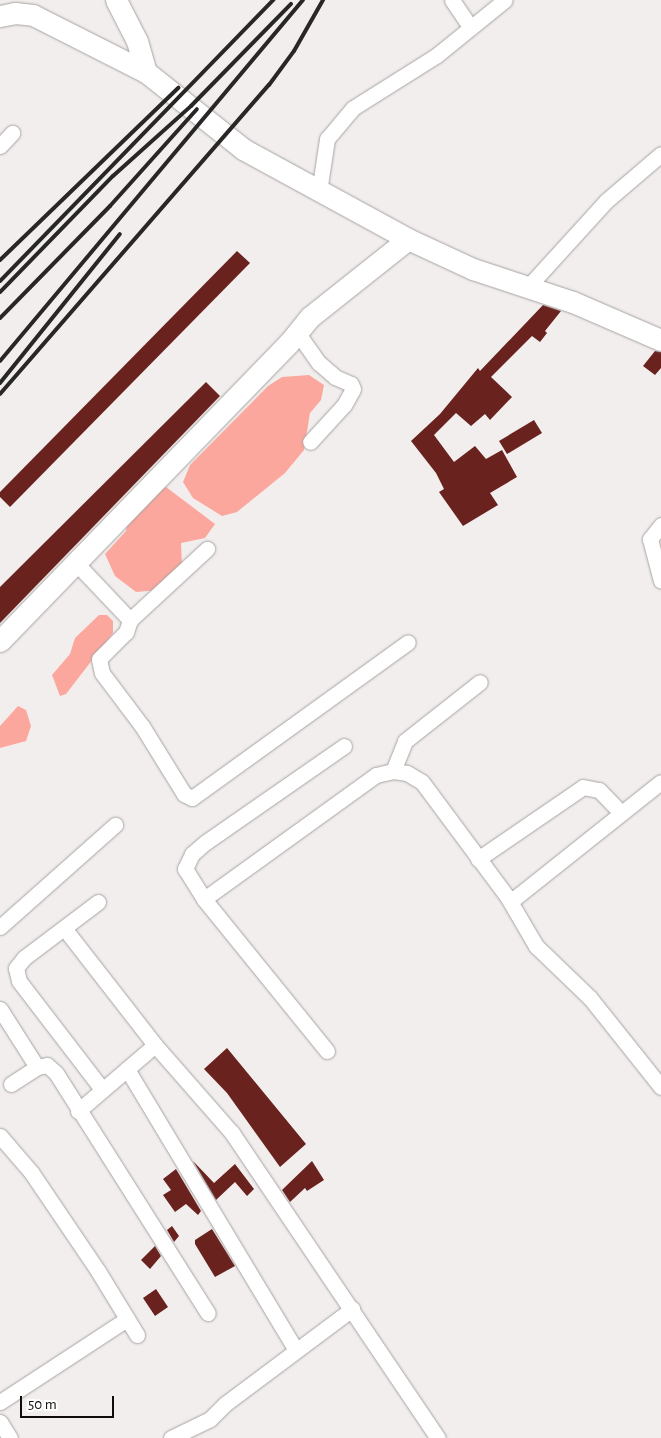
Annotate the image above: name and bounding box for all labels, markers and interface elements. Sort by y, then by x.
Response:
scale bar [22,1386,116,1418]
text: 50 m [28,1397,57,1412]

